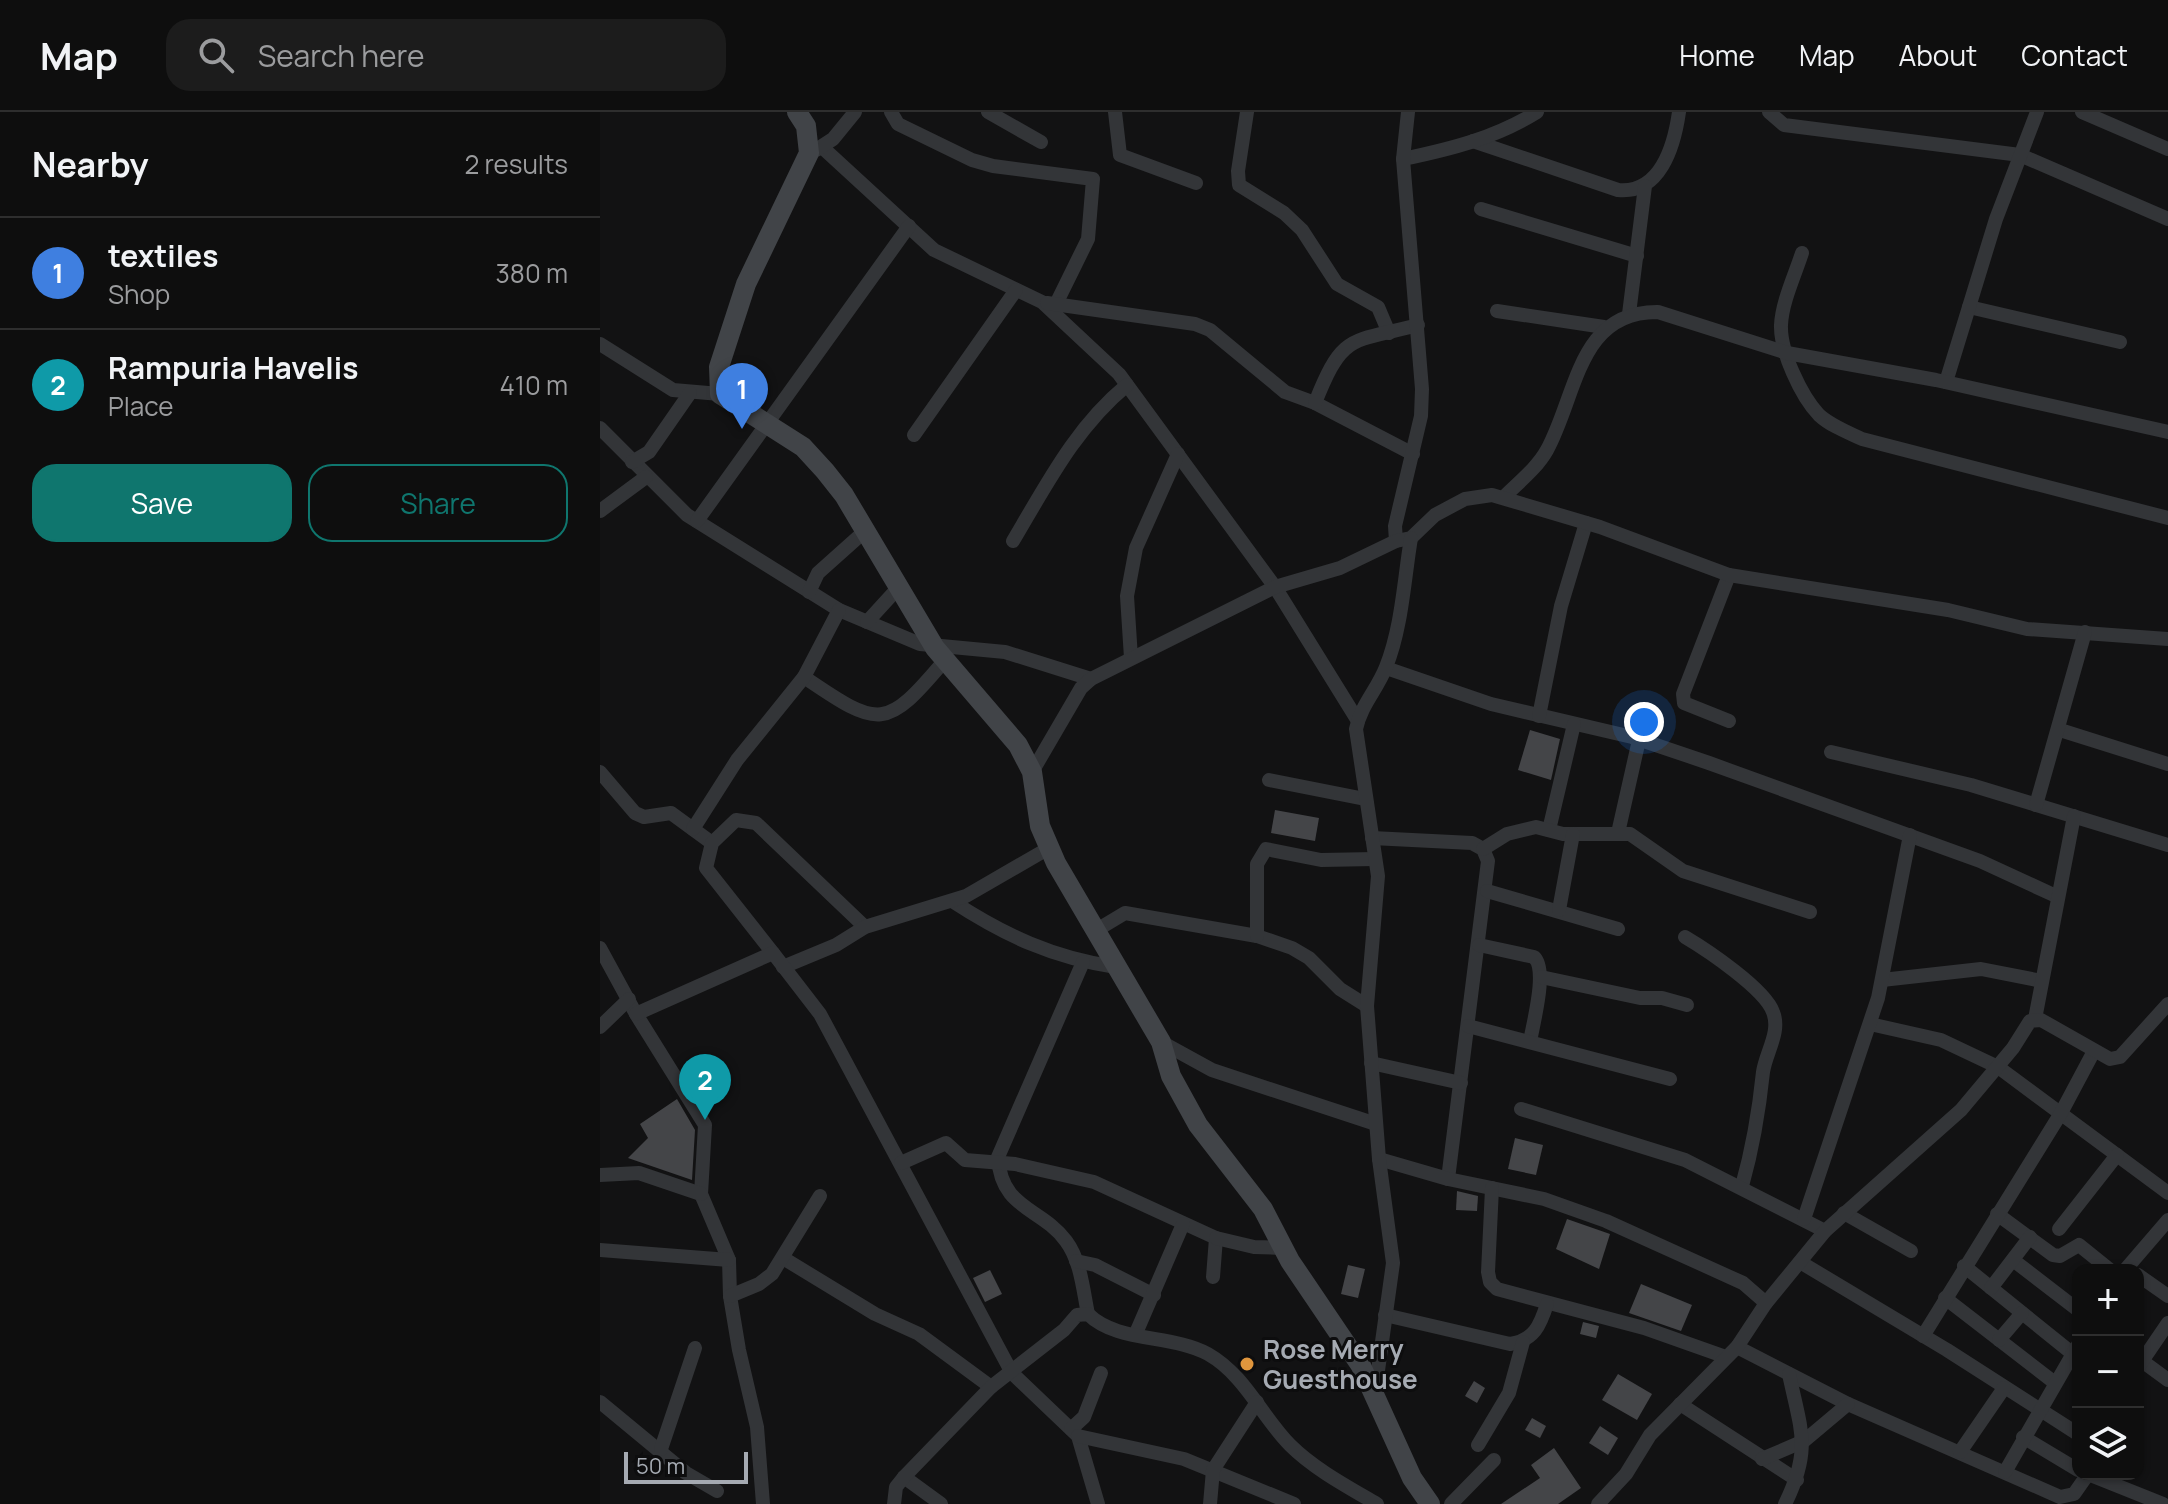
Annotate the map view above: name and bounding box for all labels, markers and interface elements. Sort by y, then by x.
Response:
search box [166,19,726,91]
text: Map [40,29,118,81]
icon: search [194,33,238,77]
text: Search here [258,35,425,76]
text: Home [1679,36,1755,74]
text: Map [1799,36,1855,74]
text: About [1899,36,1977,74]
text: Contact [2021,36,2128,74]
text: Nearby [32,141,148,187]
text: 2 results [464,146,568,182]
text: textiles [108,235,218,276]
text: 1 [52,255,64,291]
text: 380 m [495,255,568,291]
text: Shop [108,276,170,312]
text: Rampuria Havelis [108,347,358,388]
pin: 1 [716,363,768,429]
text: 2 [50,367,66,403]
text: 410 m [499,367,568,403]
text: Place [108,388,173,424]
button: Save [32,464,292,542]
button: Share [308,464,568,542]
your location [1624,702,1664,742]
pin: 2 [679,1054,731,1120]
map controls [2072,1264,2144,1480]
button: + [2072,1264,2144,1336]
place label: Rose Merry Guesthouse [1263,1331,1418,1397]
button: − [2072,1336,2144,1408]
marker: Rose Merry Guesthouse [1238,1355,1256,1373]
button: layers [2072,1408,2144,1480]
scale bar [624,1448,748,1484]
text: 50 m [636,1451,685,1481]

